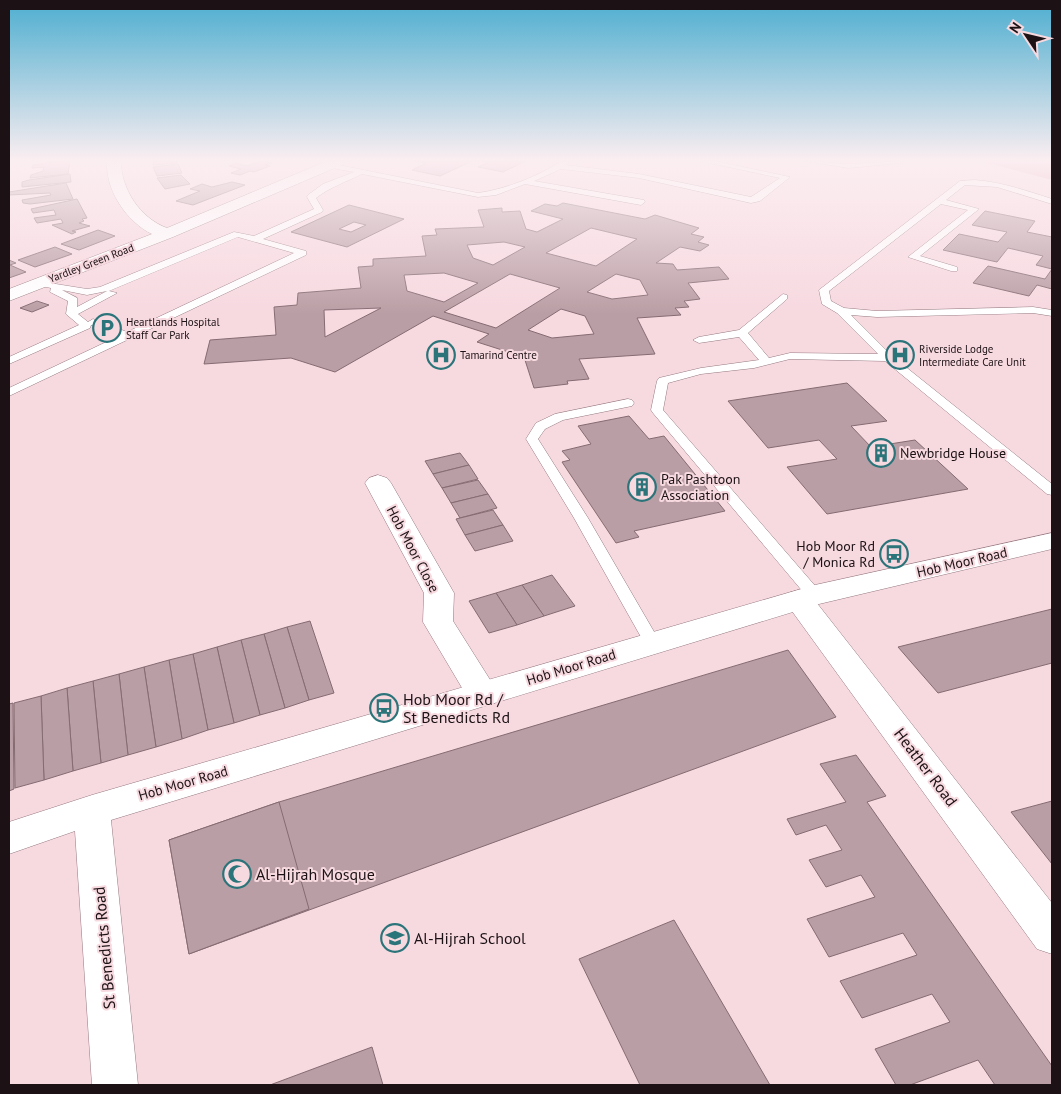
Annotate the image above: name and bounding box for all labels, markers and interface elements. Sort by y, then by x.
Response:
north arrow [1001,10,1051,60]
text: N [1005,19,1025,36]
street label: Yardley Green Road [46,240,136,286]
parking icon: Heartlands Hospital Staff Car Park [92,313,122,343]
place label: Heartlands Hospital Staff Car Park [126,315,220,342]
hospital icon: Tamarind Centre [426,340,456,370]
hospital icon: Riverside Lodge Intermediate Care Unit [885,340,915,370]
place label: Riverside Lodge Intermediate Care Unit [919,342,1026,369]
place label: Tamarind Centre [460,348,537,362]
building icon: Newbridge House [866,438,896,468]
place label: Newbridge House [900,444,1006,462]
place label: Pak Pashtoon Association [661,470,740,504]
building icon: Pak Pashtoon Association [627,472,657,502]
street label: Hob Moor Close [383,503,443,595]
place label: Hob Moor Rd / Monica Rd [796,537,875,571]
bus stop icon: Hob Moor Rd / Monica Rd [879,539,909,569]
street label: Hob Moor Road [915,543,1009,581]
street label: Hob Moor Road [524,645,618,689]
place label: Hob Moor Rd / St Benedicts Rd [403,689,510,727]
bus stop icon: Hob Moor Rd / St Benedicts Rd [369,693,399,723]
street label: Heather Road [890,724,962,810]
street label: Hob Moor Road [136,762,230,804]
mosque icon: Al-Hijrah Mosque [222,859,252,889]
place label: Al-Hijrah Mosque [256,864,375,884]
street label: St Benedicts Road [89,886,119,1010]
school or university icon: Al-Hijrah School [380,923,410,953]
place label: Al-Hijrah School [414,928,526,948]

